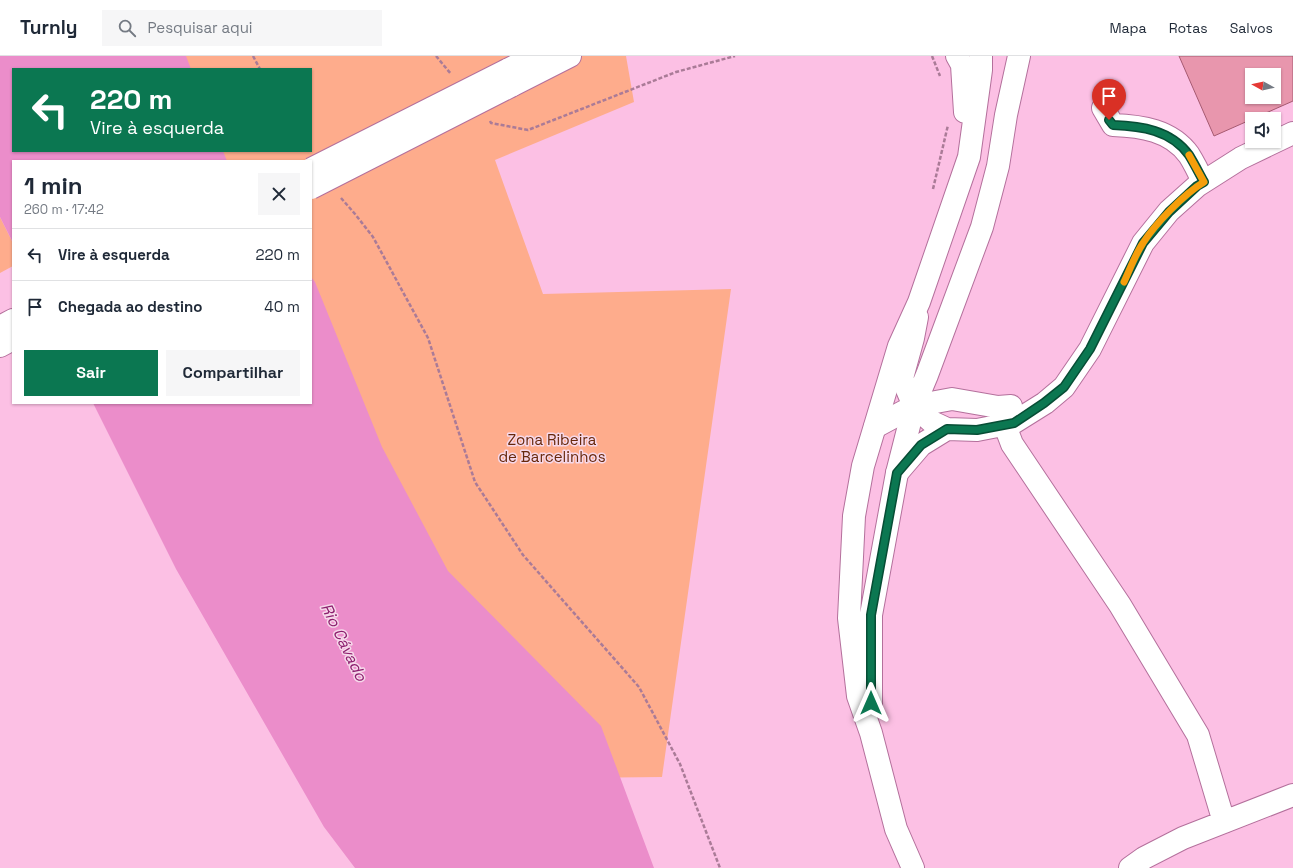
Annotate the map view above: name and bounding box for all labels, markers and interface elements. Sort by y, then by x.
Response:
search box [102,10,382,46]
text: Turnly [20,15,78,40]
icon: search [116,17,138,39]
text: Pesquisar aqui [148,18,253,37]
text: Mapa [1109,19,1147,37]
text: Rotas [1169,19,1208,37]
text: Salvos [1230,19,1273,37]
north arrow [1245,68,1281,104]
map controls [1245,68,1281,148]
pin [1092,79,1126,120]
text: 220 m [90,81,172,117]
icon: left [24,84,76,136]
icon: arrive [1098,85,1120,107]
button: sound [1245,112,1281,148]
text: Vire à esquerda [90,116,224,139]
text: 1 min [24,170,83,201]
button: close [258,173,300,215]
text: 260 m · 17:42 [24,201,104,218]
icon: left [24,244,46,266]
text: Vire à esquerda [58,245,170,264]
text: 220 m [256,245,300,264]
icon: arrive [24,296,46,318]
text: Chegada ao destino [58,297,202,316]
text: 40 m [264,297,300,316]
button: Sair [24,350,158,396]
button: Compartilhar [166,350,300,396]
park label: Zona Ribeira de Barcelinhos [498,430,606,466]
water label: Rio Cávado [316,599,372,686]
position arrow [850,682,892,724]

